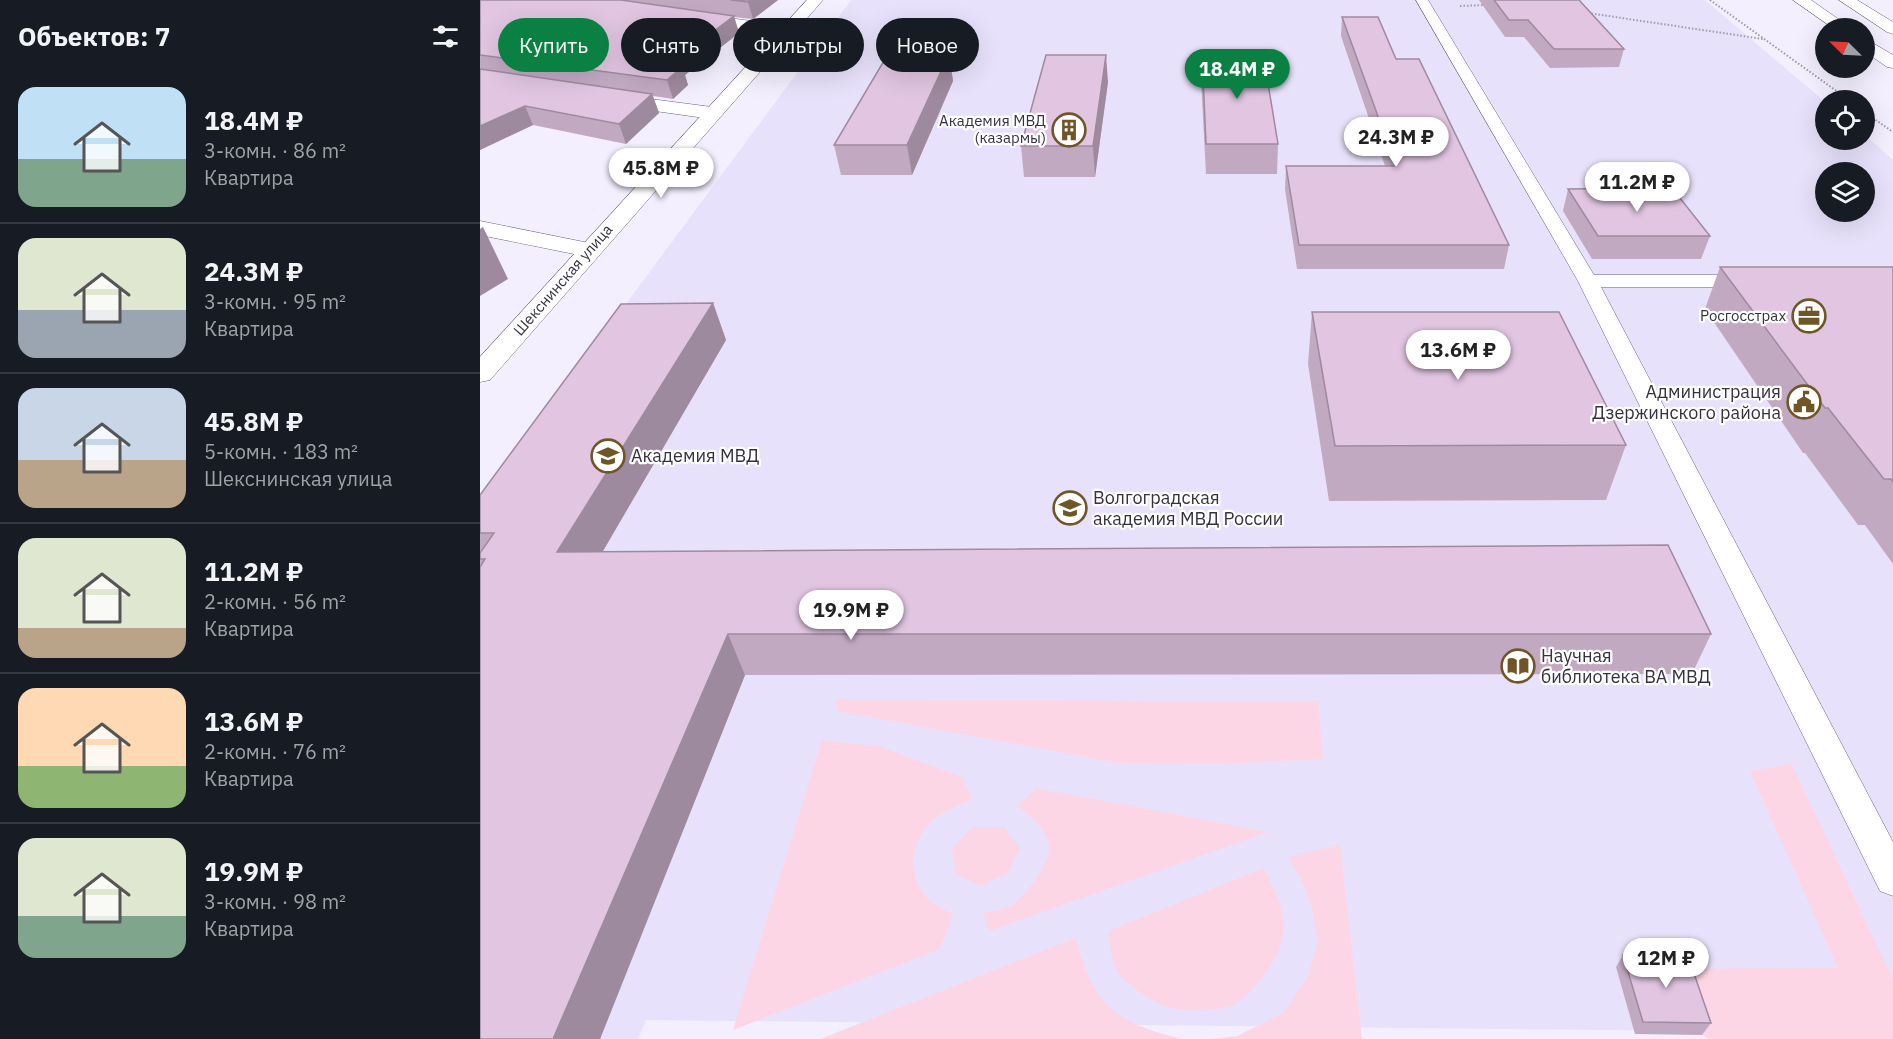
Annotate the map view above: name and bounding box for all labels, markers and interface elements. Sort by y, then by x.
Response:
chip: Купить [498,18,609,72]
chip: Снять [621,18,721,72]
chip: Фильтры [733,18,864,72]
chip: Новое [876,18,979,72]
north arrow [1815,18,1875,78]
map controls [1815,18,1875,222]
text: Объектов: 7 [18,19,170,53]
icon: filters [429,20,462,53]
pin: 18.4M ₽ [1182,49,1292,100]
text: 18.4M ₽ [1199,55,1275,82]
button: locate [1815,90,1875,150]
text: 18.4M ₽ [204,103,303,137]
icon: home [66,111,138,183]
place label: Академия МВД (казармы) [939,111,1046,147]
building icon: Академия МВД (казармы) [1051,112,1087,148]
pin: 24.3M ₽ [1341,117,1451,168]
text: 24.3M ₽ [1358,123,1434,150]
text: 3-комн. · 86 m² [204,137,346,164]
pin: 45.8M ₽ [606,148,716,199]
text: 45.8M ₽ [623,154,699,181]
pin: 11.2M ₽ [1582,162,1692,213]
button: layers [1815,162,1875,222]
text: Квартира [204,164,294,191]
text: 11.2M ₽ [1599,168,1675,195]
street label: Шекснинская улица [509,220,616,339]
text: 24.3M ₽ [204,254,303,288]
icon: home [66,262,138,334]
text: 3-комн. · 95 m² [204,288,346,315]
office icon: Росгосстрах [1791,298,1827,334]
place label: Росгосстрах [1700,306,1786,325]
text: Квартира [204,315,294,342]
pin: 13.6M ₽ [1403,330,1513,381]
text: 13.6M ₽ [1420,336,1496,363]
place label: Администрация Дзержинского района [1592,380,1781,424]
public building icon: Администрация Дзержинского района [1786,384,1822,420]
text: 45.8M ₽ [204,404,303,438]
icon: home [66,412,138,484]
text: 5-комн. · 183 m² [204,438,358,465]
school or university icon: Академия МВД [590,438,626,474]
place label: Академия МВД [631,444,759,467]
text: Шекснинская улица [204,465,392,492]
place label: Волгоградская академия МВД России [1093,486,1283,530]
school or university icon: Волгоградская академия МВД России [1052,490,1088,526]
text: 11.2M ₽ [204,554,303,588]
icon: home [66,562,138,634]
text: 2-комн. · 56 m² [204,588,346,615]
pin: 19.9M ₽ [796,590,906,641]
text: 19.9M ₽ [813,596,889,623]
text: Квартира [204,615,294,642]
place label: Научная библиотека ВА МВД [1541,644,1711,688]
library icon: Научная библиотека ВА МВД [1500,648,1536,684]
text: 13.6M ₽ [204,704,303,738]
icon: home [66,712,138,784]
text: 2-комн. · 76 m² [204,738,346,765]
text: Квартира [204,765,294,792]
text: 19.9M ₽ [204,854,303,888]
icon: home [66,862,138,934]
text: 3-комн. · 98 m² [204,888,346,915]
text: Квартира [204,915,294,942]
pin: 12M ₽ [1624,938,1708,989]
text: 12M ₽ [1637,944,1695,971]

